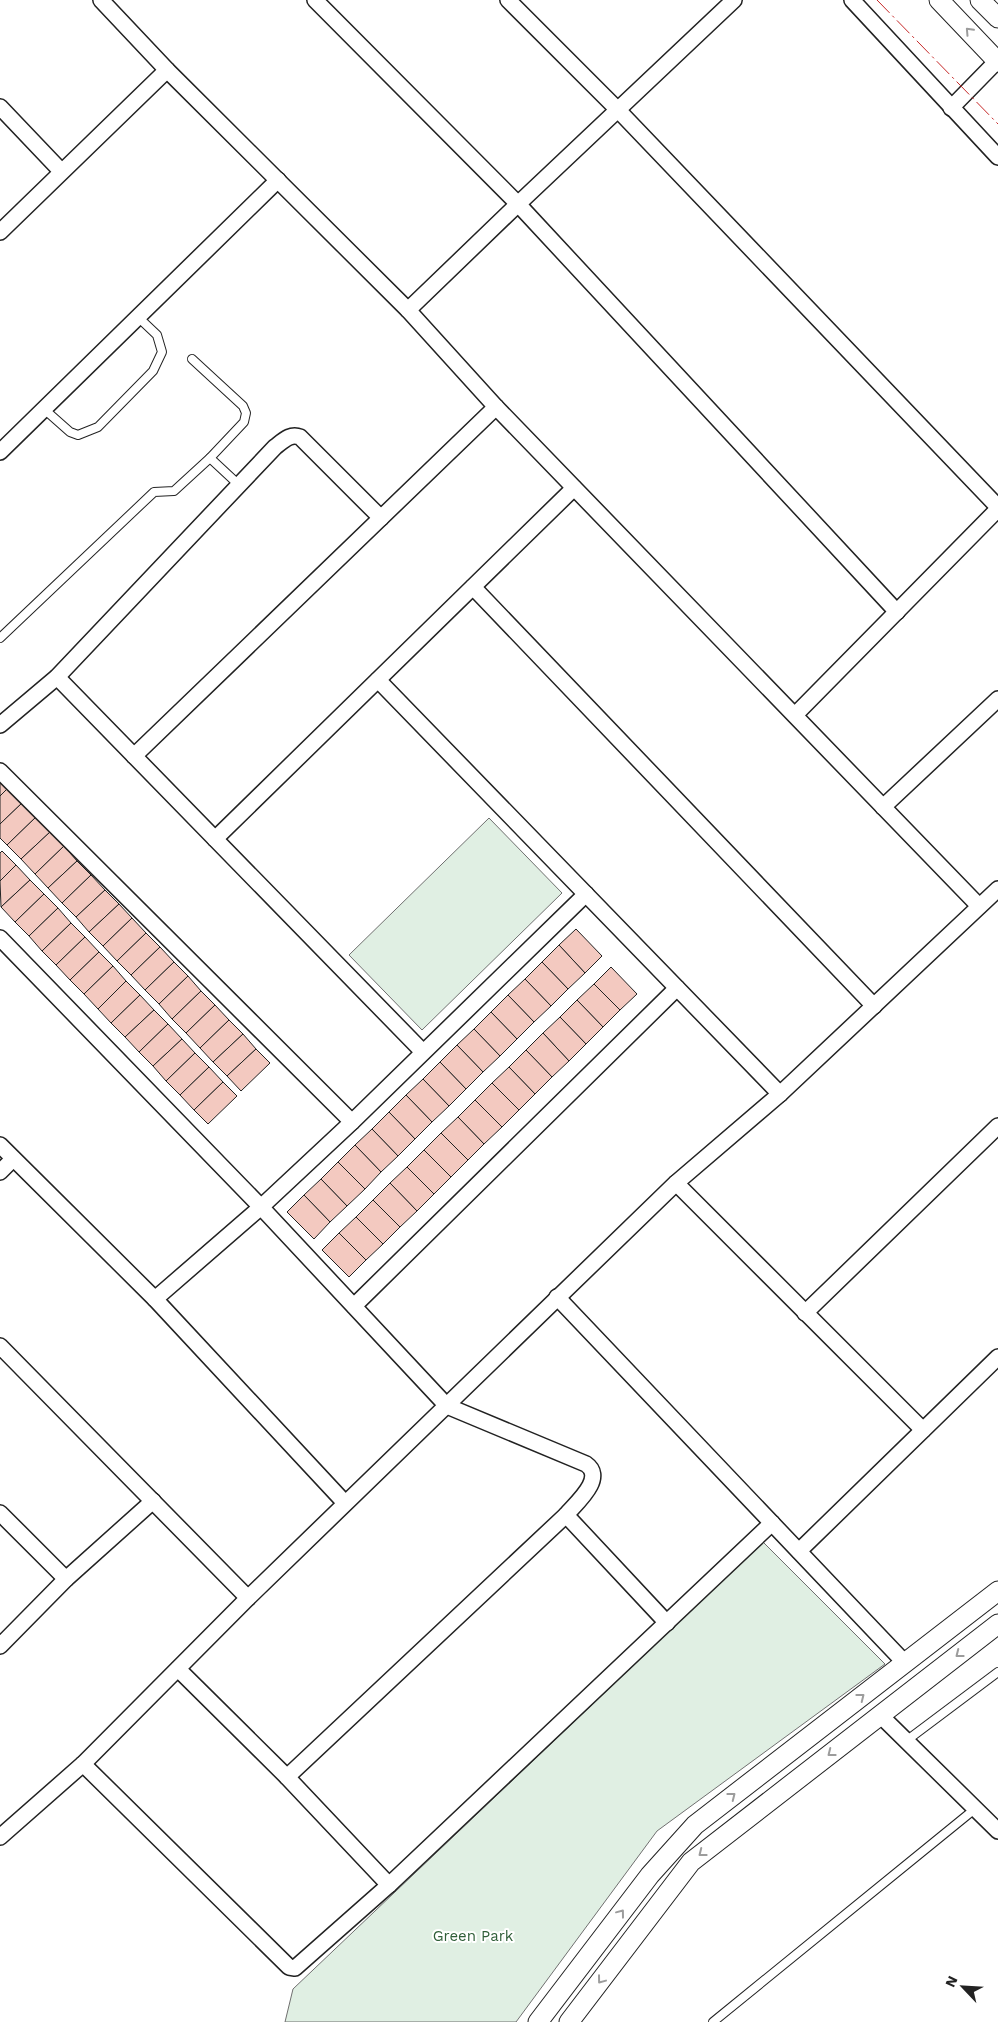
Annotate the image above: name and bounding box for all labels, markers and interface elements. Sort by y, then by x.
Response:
one-way arrow [966,28,975,37]
one-way arrow [956,1649,965,1657]
one-way arrow [855,1694,865,1703]
one-way arrow [828,1748,837,1756]
one-way arrow [726,1794,735,1802]
one-way arrow [699,1848,708,1856]
one-way arrow [615,1910,623,1919]
park label: Green Park [433,1927,514,1945]
north arrow [938,1962,988,2012]
text: N [942,1973,961,1990]
one-way arrow [598,1974,607,1984]

